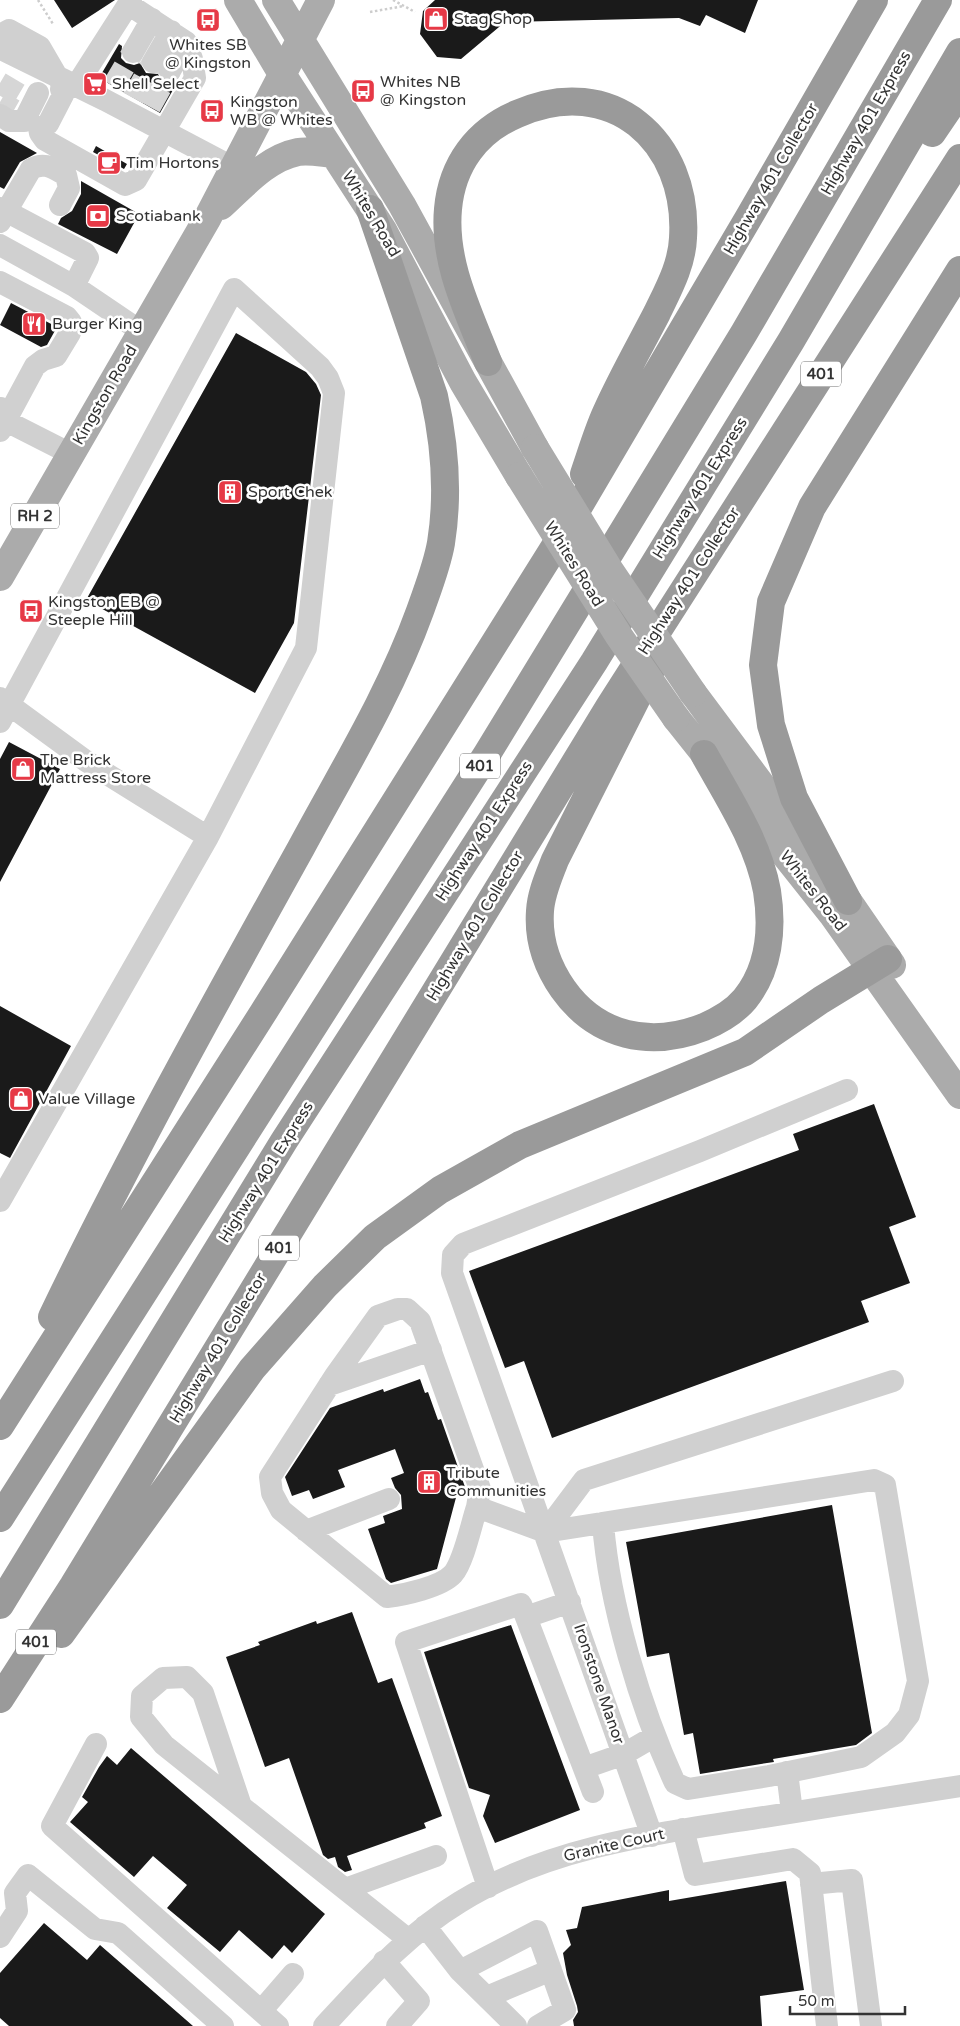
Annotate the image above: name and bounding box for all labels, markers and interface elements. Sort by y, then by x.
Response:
shop icon: Stag Shop [423,6,449,32]
bus stop icon: Whites SB @ Kingston [195,7,221,33]
place label: Stag Shop [454,9,532,29]
place label: Whites SB @ Kingston [165,35,251,73]
street label: Highway 401 Express [816,47,916,199]
supermarket icon: Shell Select [82,71,108,97]
place label: Whites NB @ Kingston [380,72,466,110]
place label: Shell Select [112,74,199,94]
bus stop icon: Whites NB @ Kingston [350,78,376,104]
place label: Kingston WB @ Whites [230,92,333,130]
bus stop icon: Kingston WB @ Whites [199,98,225,124]
street label: Highway 401 Collector [719,99,823,259]
cafe icon: Tim Hortons [96,150,122,176]
place label: Tim Hortons [126,153,219,173]
street label: Whites Road [337,167,405,261]
bank icon: Scotiabank [85,203,111,229]
place label: Scotiabank [116,206,201,226]
restaurant icon: Burger King [21,311,47,337]
place label: Burger King [52,314,143,334]
street label: Kingston Road [68,341,142,449]
road number: 401 [801,362,841,386]
street label: Highway 401 Express [648,413,752,563]
building icon: Sport Chek [217,479,243,505]
place label: Sport Chek [248,482,333,502]
street label: Highway 401 Collector [634,503,745,659]
road number: RH 2 [11,504,59,528]
street label: Whites Road [540,518,608,610]
place label: Kingston EB @ Steeple Hill [48,592,160,630]
bus stop icon: Kingston EB @ Steeple Hill [18,598,44,624]
place label: The Brick Mattress Store [40,750,151,788]
road number: 401 [460,754,500,778]
shop icon: The Brick Mattress Store [10,756,36,782]
street label: Highway 401 Express [431,757,537,905]
street label: Highway 401 Collector [422,846,528,1005]
street label: Whites Road [775,847,851,935]
shop icon: Value Village [8,1086,34,1112]
place label: Value Village [38,1089,135,1109]
street label: Highway 401 Express [214,1097,318,1247]
road number: 401 [259,1236,299,1260]
street label: Highway 401 Collector [165,1268,271,1427]
place label: Tribute Communities [446,1463,546,1501]
building icon: Tribute Communities [416,1469,442,1495]
street label: Ironstone Manor [569,1621,629,1748]
road number: 401 [16,1630,56,1654]
street label: Granite Court [562,1824,666,1866]
scale bar [790,1984,905,2016]
text: 50 m [798,1992,835,2010]

